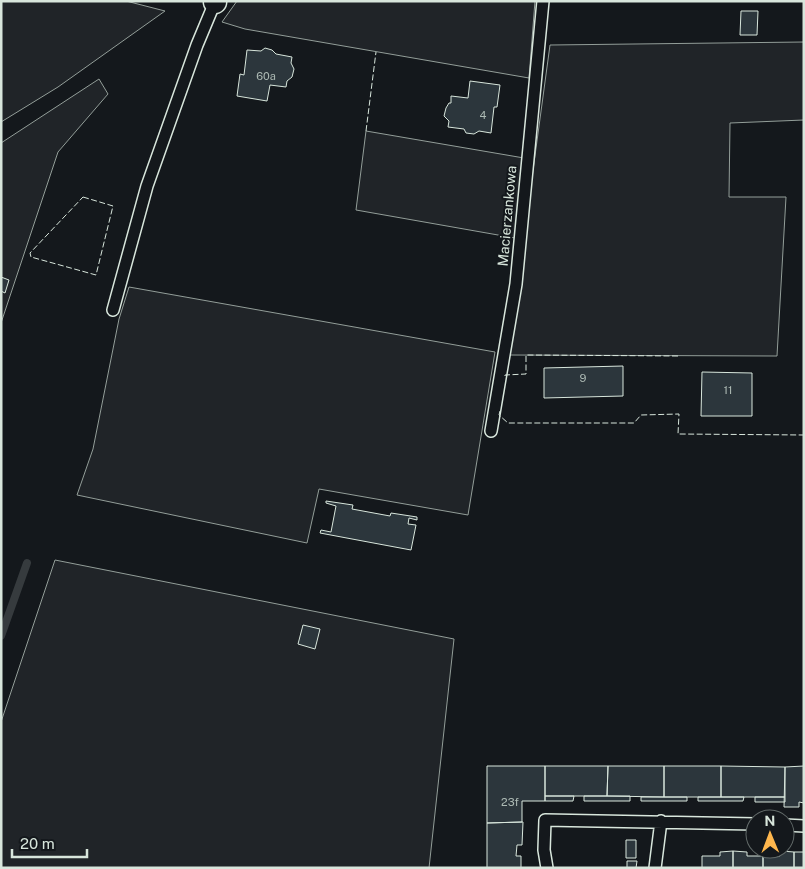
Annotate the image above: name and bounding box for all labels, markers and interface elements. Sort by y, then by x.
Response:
house number: 60a [256,70,276,82]
house number: 4 [480,109,487,121]
street label: Macierzankowa [495,165,519,267]
house number: 9 [580,372,587,384]
house number: 11 [724,384,732,396]
house number: 23f [501,796,520,808]
north arrow [745,809,795,859]
text: N [764,813,775,829]
scale bar [12,826,88,858]
text: 20 m [20,835,55,852]

